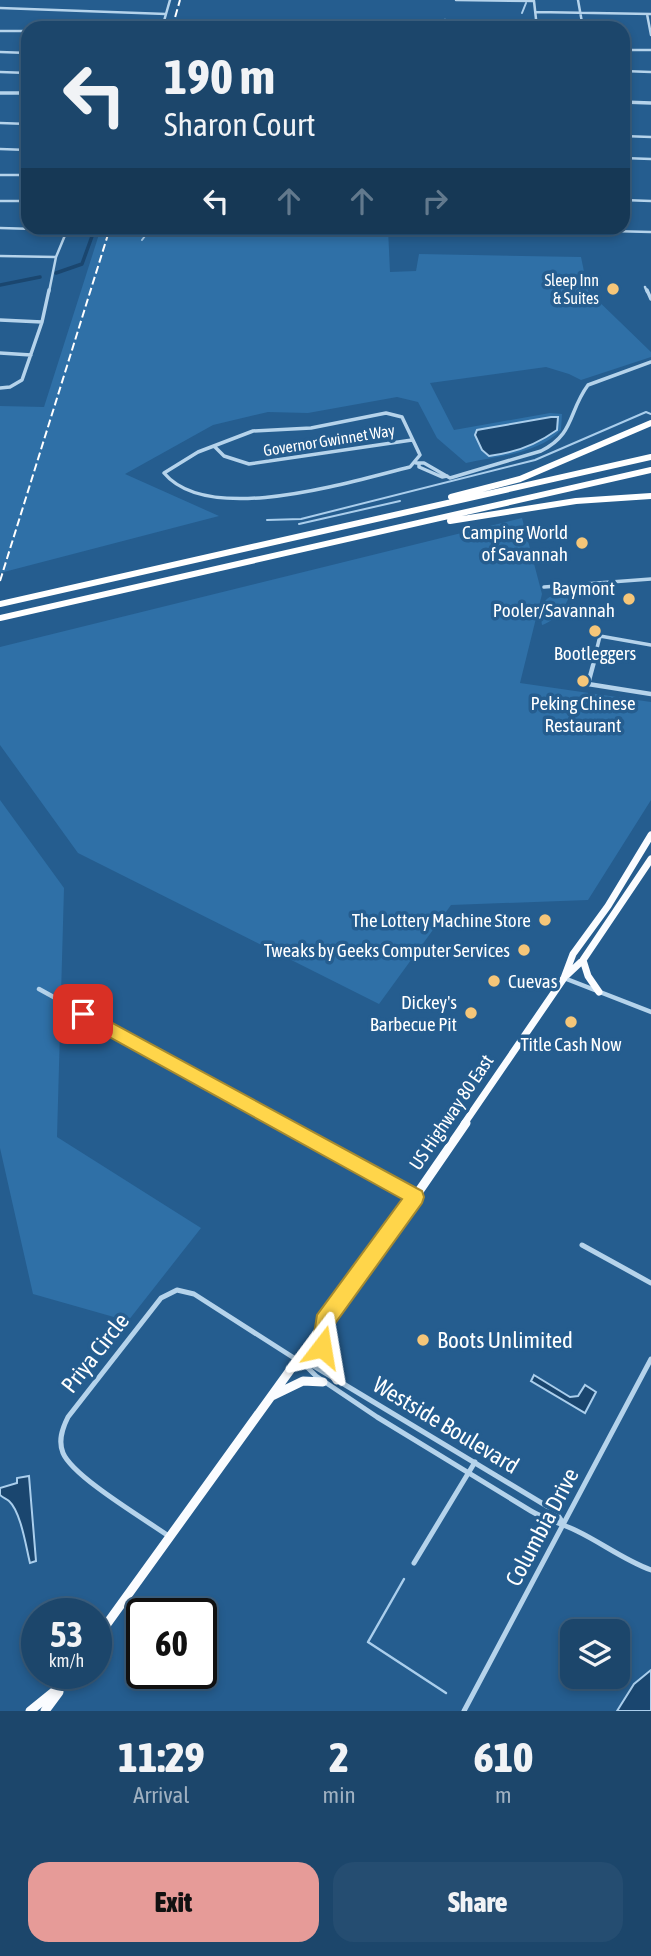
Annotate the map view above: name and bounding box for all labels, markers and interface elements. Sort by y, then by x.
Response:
text: 190 m [164,48,275,104]
icon: left [49,49,140,140]
text: Sharon Court [164,106,315,143]
icon: left [197,182,235,220]
icon: ahead [270,182,308,220]
icon: ahead [343,182,381,220]
icon: right [416,182,454,220]
place label: Sleep Inn & Suites [544,271,599,307]
marker: Sleep Inn & Suites [605,281,621,297]
street label: Governor Gwinnet Way [262,421,397,460]
place label: Camping World of Savannah [462,521,568,565]
marker: Camping World of Savannah [574,535,590,551]
place label: Baymont Pooler/Savannah [493,577,615,621]
marker: Baymont Pooler/Savannah [621,591,637,607]
marker: Bootleggers [587,623,603,639]
place label: Bootleggers [554,642,636,664]
marker: Peking Chinese Restaurant [575,673,591,689]
place label: Peking Chinese Restaurant [530,692,636,736]
place label: The Lottery Machine Store [352,909,531,931]
marker: The Lottery Machine Store [537,912,553,928]
place label: Tweaks by Geeks Computer Services [264,939,510,961]
marker: Tweaks by Geeks Computer Services [516,942,532,958]
place label: Cuevas [508,970,558,992]
marker: Cuevas [486,973,502,989]
pin [53,984,113,1044]
place label: Dickey's Barbecue Pit [370,991,457,1035]
icon: arrive [64,995,102,1033]
marker: Dickey's Barbecue Pit [463,1005,479,1021]
marker: Title Cash Now [563,1014,579,1030]
place label: Title Cash Now [520,1033,622,1055]
street label: US Highway 80 East [404,1050,498,1174]
street label: Priya Circle [56,1308,134,1398]
position arrow [285,1310,359,1384]
place label: Boots Unlimited [437,1327,573,1353]
marker: Boots Unlimited [415,1332,431,1348]
street label: Westside Boulevard [368,1371,524,1479]
street label: Columbia Drive [500,1464,584,1590]
speed limit sign: 60 [126,1598,217,1689]
text: 53 [50,1614,83,1654]
map controls [560,1619,630,1689]
button: layers [560,1619,630,1689]
text: km/h [49,1650,84,1671]
text: 11:29 [118,1733,205,1781]
text: 2 [329,1733,349,1781]
text: 610 [474,1733,533,1781]
text: Arrival [133,1782,189,1808]
text: min [323,1782,356,1808]
text: m [495,1782,512,1808]
button: Exit [28,1862,319,1942]
button: Share [333,1862,623,1942]

